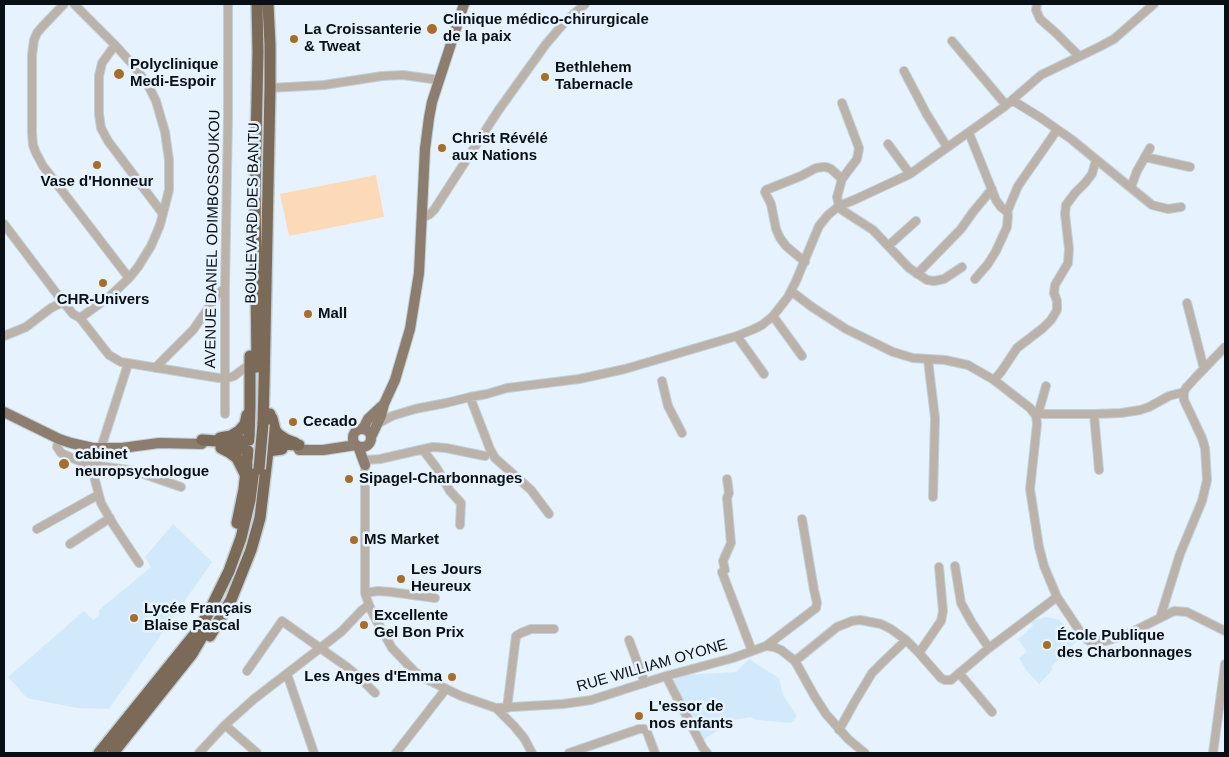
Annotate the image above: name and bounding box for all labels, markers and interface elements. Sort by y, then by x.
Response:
place label: Clinique médico-chirurgicale de la paix [443,11,649,46]
place label: La Croissanterie & Tweat [304,21,422,56]
marker: Clinique médico-chirurgicale de la paix [425,22,439,36]
marker: La Croissanterie & Tweat [288,33,300,45]
place label: Polyclinique Medi-Espoir [130,56,218,91]
place label: Bethlehem Tabernacle [555,59,633,94]
marker: Polyclinique Medi-Espoir [112,67,126,81]
marker: Bethlehem Tabernacle [539,71,551,83]
street label: AVENUE DANIEL ODIMBOSSOUKOU [202,109,224,369]
street label: BOULEVARD DES BANTU [242,122,264,304]
place label: Christ Révélé aux Nations [452,130,548,165]
marker: Christ Révélé aux Nations [436,142,448,154]
marker: Vase d'Honneur [91,159,103,171]
place label: Vase d'Honneur [41,173,153,191]
marker: CHR-Univers [97,277,109,289]
place label: CHR-Univers [57,291,149,309]
place label: Mall [318,305,347,323]
marker: Mall [302,308,314,320]
place label: Cecado [303,413,357,431]
marker: Cecado [287,416,299,428]
place label: cabinet neuropsychologue [75,446,209,481]
marker: cabinet neuropsychologue [57,457,71,471]
place label: Sipagel-Charbonnages [359,470,522,488]
marker: Sipagel-Charbonnages [343,473,355,485]
place label: MS Market [364,531,439,549]
marker: MS Market [348,534,360,546]
place label: Les Jours Heureux [411,561,482,596]
marker: Les Jours Heureux [395,573,407,585]
place label: Lycée Français Blaise Pascal [144,600,252,635]
place label: Excellente Gel Bon Prix [374,607,464,642]
marker: Lycée Français Blaise Pascal [128,612,140,624]
marker: Excellente Gel Bon Prix [358,619,370,631]
place label: École Publique des Charbonnages [1057,627,1192,662]
street label: RUE WILLIAM OYONE [575,636,729,696]
marker: École Publique des Charbonnages [1041,639,1053,651]
place label: Les Anges d'Emma [304,668,442,686]
marker: Les Anges d'Emma [446,671,458,683]
place label: L'essor de nos enfants [649,698,733,733]
marker: L'essor de nos enfants [633,710,645,722]

